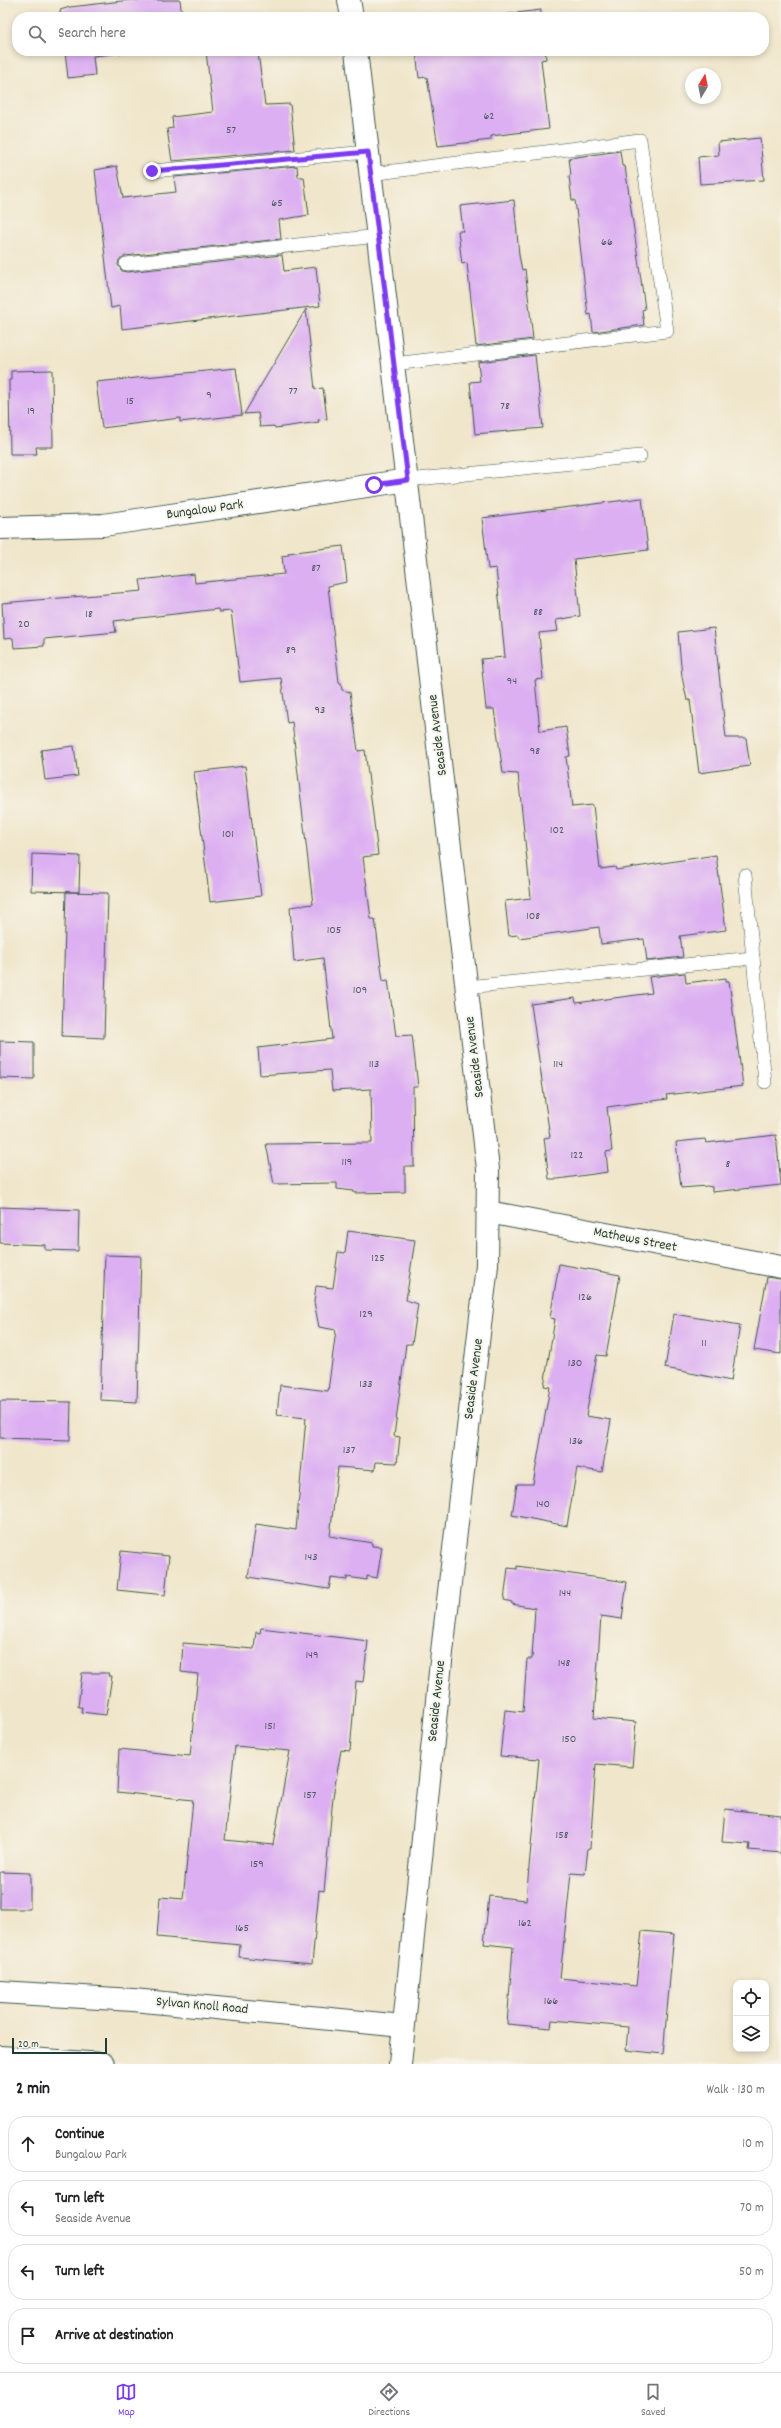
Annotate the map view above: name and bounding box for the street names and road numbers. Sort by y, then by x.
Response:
street label: Bungalow Park [165,495,245,525]
street label: Seaside Avenue [423,693,453,777]
street label: Seaside Avenue [460,1015,490,1099]
street label: Mathews Street [592,1222,678,1258]
street label: Seaside Avenue [459,1337,489,1421]
street label: Seaside Avenue [423,1659,451,1743]
street label: Sylvan Knoll Road [155,1992,249,2020]

